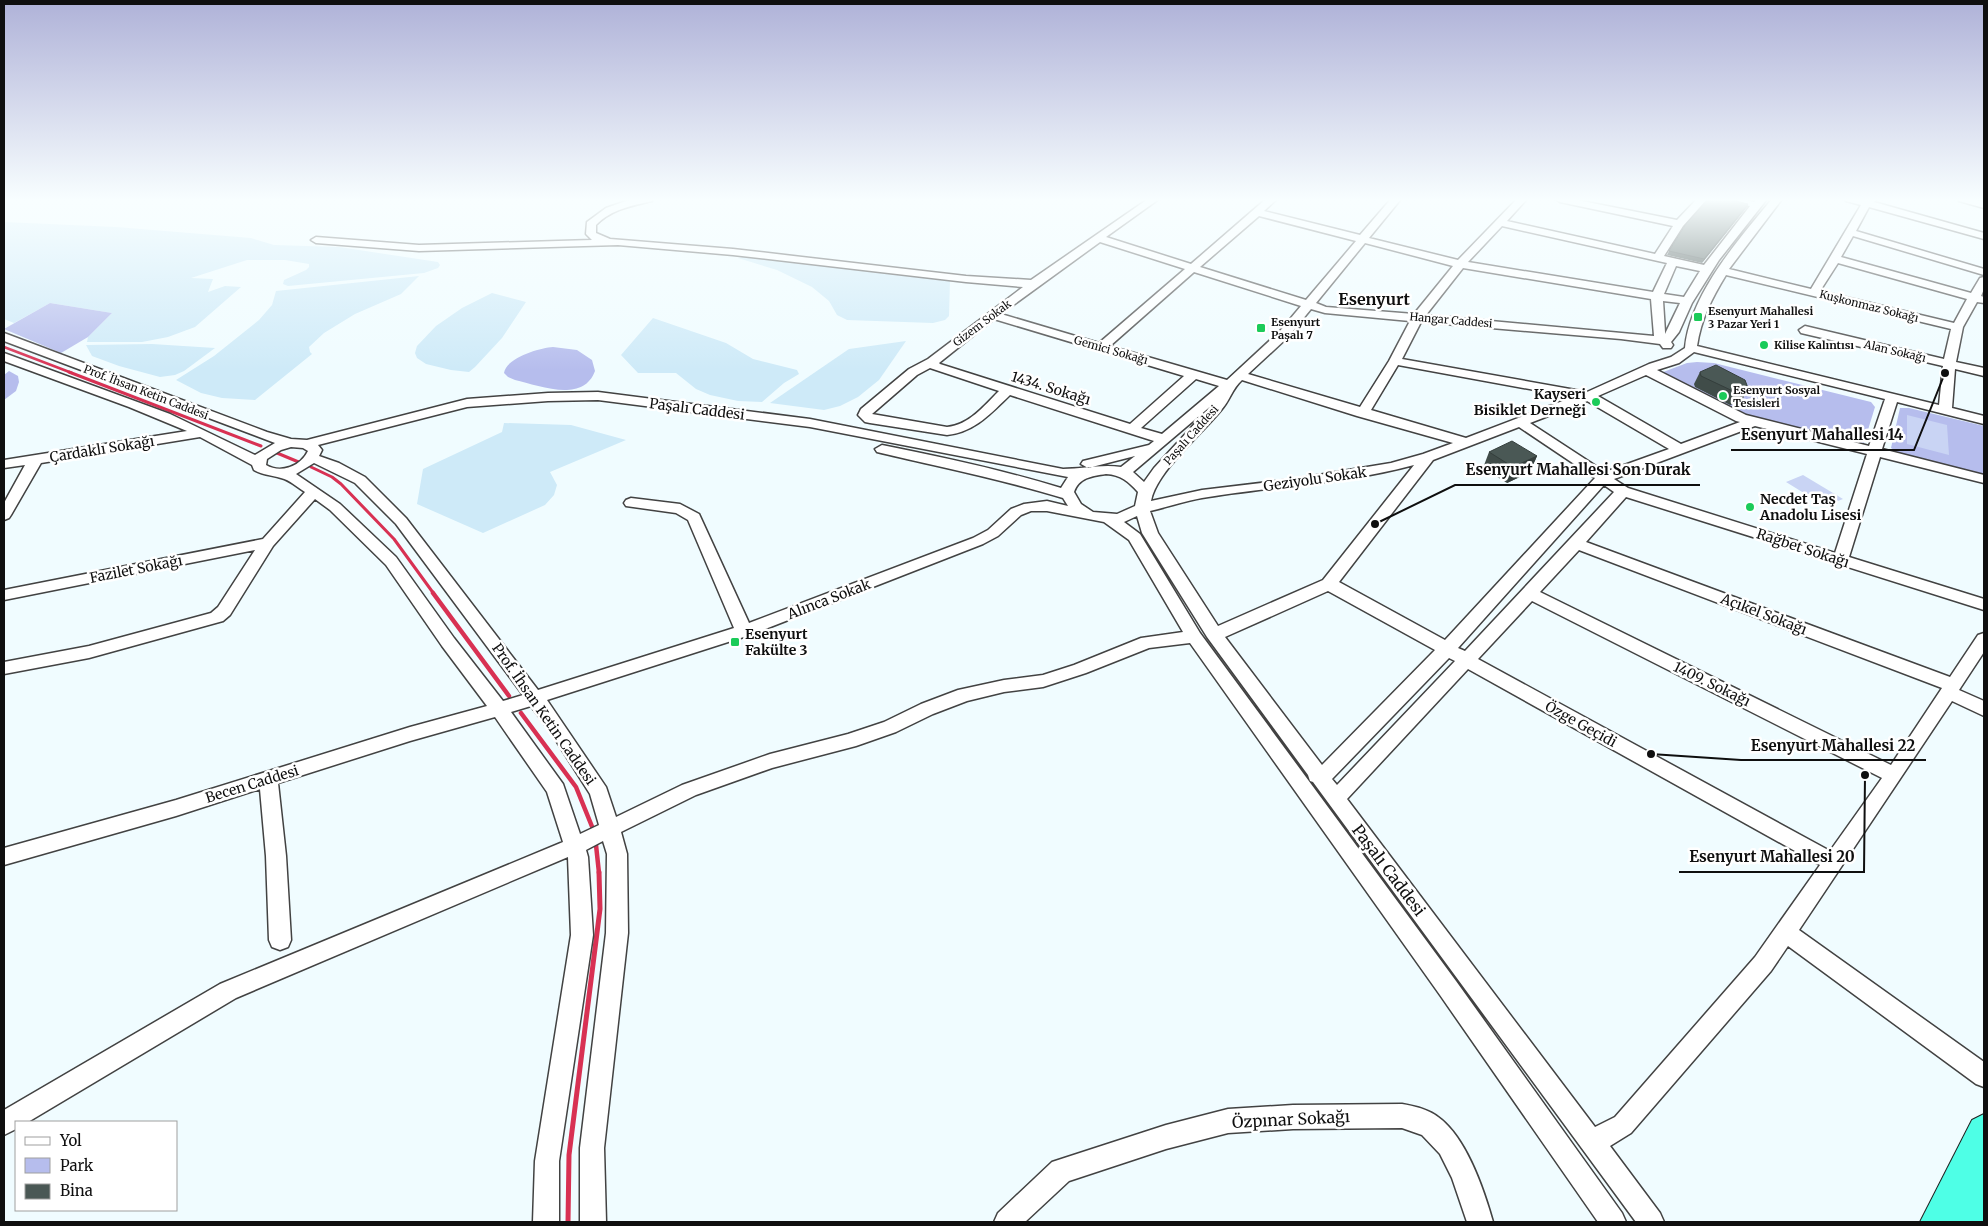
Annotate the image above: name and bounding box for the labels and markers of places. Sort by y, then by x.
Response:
place label: Esenyurt Mahallesi 3 Pazar Yeri 1 [1708,304,1813,331]
marker: Esenyurt Mahallesi 3 Pazar Yeri 1 [1692,311,1704,323]
place label: Esenyurt Paşalı 7 [1271,315,1321,342]
marker: Esenyurt Paşalı 7 [1255,322,1267,334]
place label: Kilise Kalıntısı [1774,338,1854,352]
marker: Kilise Kalıntısı [1758,339,1770,351]
place label: Esenyurt Sosyal Tesisleri [1733,383,1820,410]
place label: Kayseri Bisiklet Derneği [1474,385,1586,419]
marker: Esenyurt Sosyal Tesisleri [1717,390,1729,402]
marker: Kayseri Bisiklet Derneği [1590,396,1602,408]
callout: Esenyurt Mahallesi 14 [1731,420,1914,450]
callout: Esenyurt Mahallesi Son Durak [1455,455,1700,485]
place label: Necdet Taş Anadolu Lisesi [1759,490,1862,524]
marker: Necdet Taş Anadolu Lisesi [1744,501,1756,513]
place label: Esenyurt Fakülte 3 [745,625,808,659]
marker: Esenyurt Fakülte 3 [729,636,741,648]
callout: Esenyurt Mahallesi 22 [1741,730,1926,760]
callout: Esenyurt Mahallesi 20 [1679,842,1864,872]

